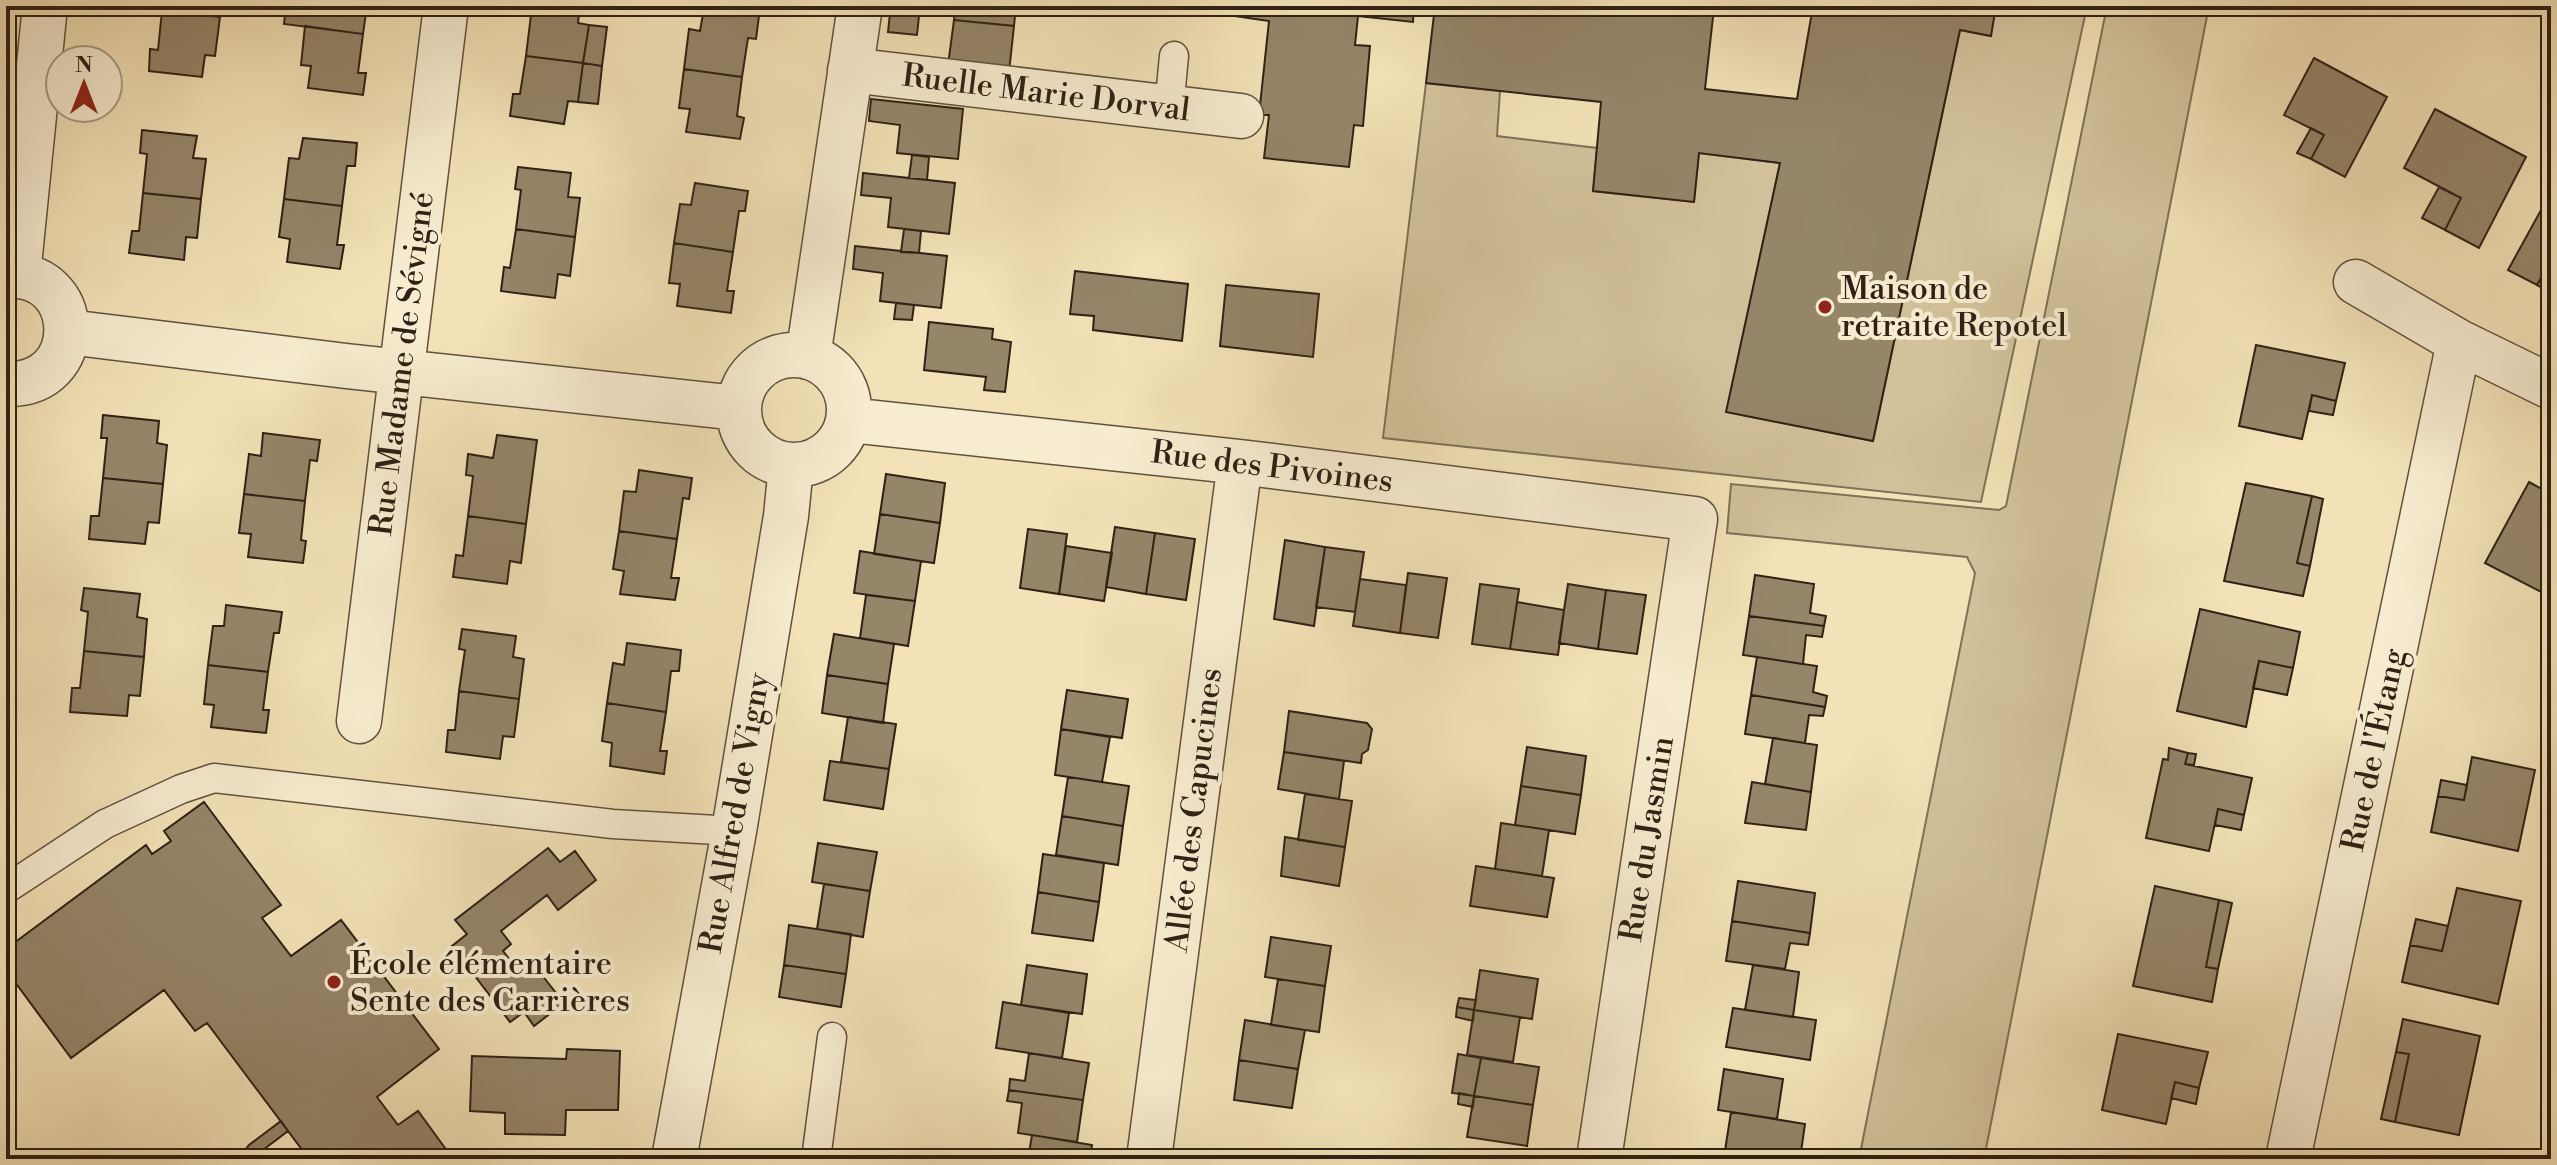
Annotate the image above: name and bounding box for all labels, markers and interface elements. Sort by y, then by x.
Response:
north arrow [44,44,124,124]
text: N [75,52,93,79]
street label: Ruelle Marie Dorval [900,55,1193,131]
street label: Rue Madame de Sévigné [361,190,443,538]
place label: Maison de retraite Repotel [1841,269,2067,346]
marker: Maison de retraite Repotel [1816,298,1834,316]
street label: Rue des Pivoines [1149,432,1395,502]
street label: Rue de l'Étang [2331,644,2415,855]
street label: Allée des Capucines [1157,666,1231,955]
street label: Rue Alfred de Vigny [691,669,779,956]
street label: Rue du Jasmin [1611,733,1683,945]
place label: École élémentaire Sente des Carrières [350,942,630,1021]
marker: École élémentaire Sente des Carrières [325,973,343,991]

